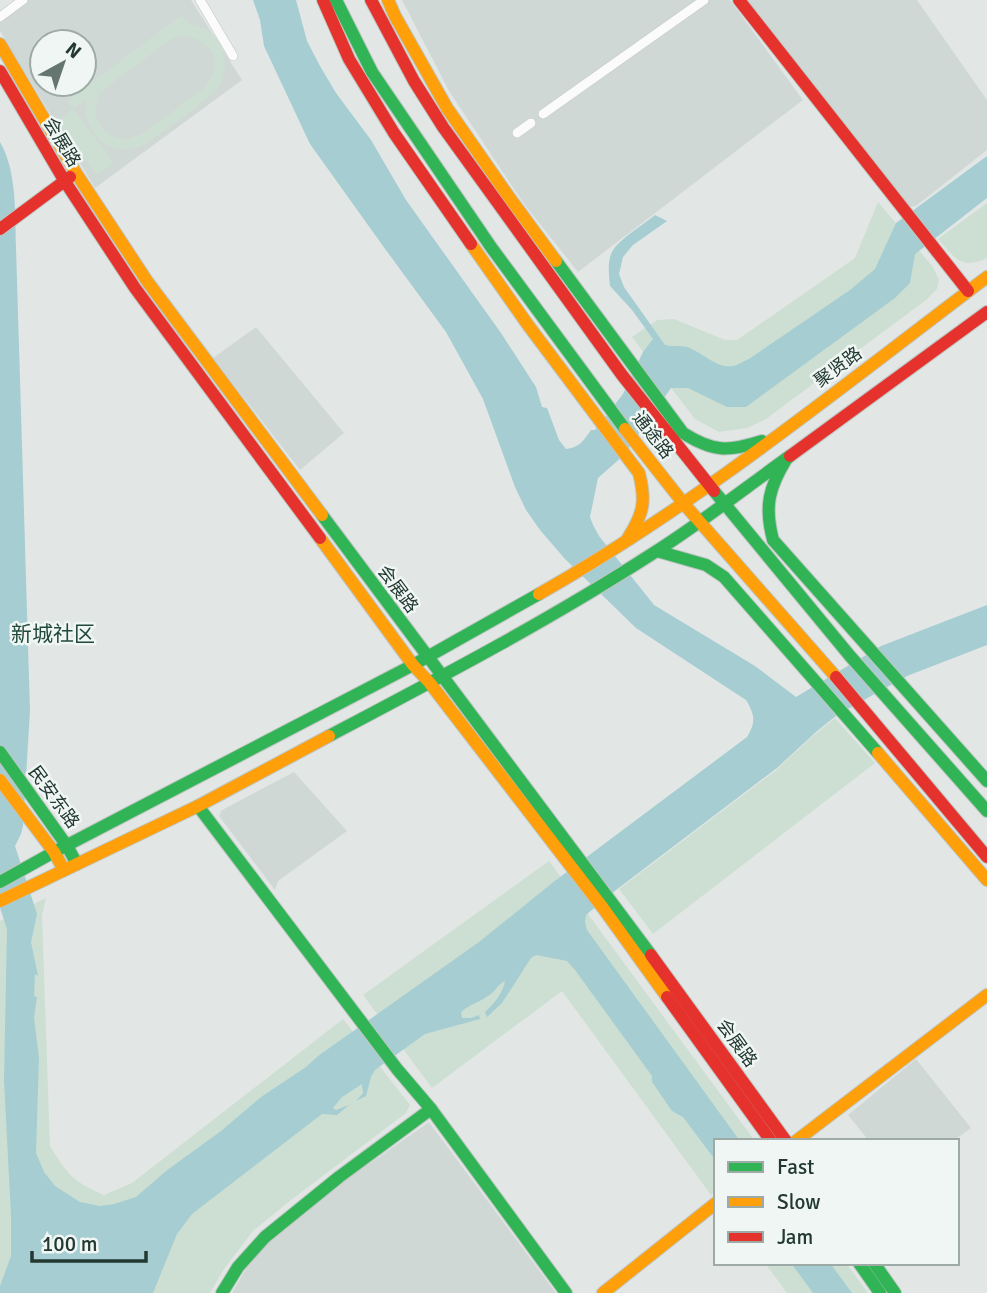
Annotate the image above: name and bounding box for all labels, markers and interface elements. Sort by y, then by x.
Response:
north arrow [28,28,98,98]
text: N [61,37,86,64]
street label: 会展路 [39,113,85,171]
street label: 聚贤路 [810,342,866,392]
street label: 通途路 [628,407,678,463]
street label: 会展路 [373,561,423,617]
district label: 新城社区 [11,621,95,647]
street label: 民安东路 [24,761,84,833]
street label: 会展路 [712,1015,762,1071]
legend [714,1139,959,1265]
text: Fast [777,1154,814,1180]
text: Slow [777,1189,821,1215]
scale bar [32,1220,145,1264]
text: Jam [777,1224,813,1250]
text: 100 m [42,1231,97,1257]

